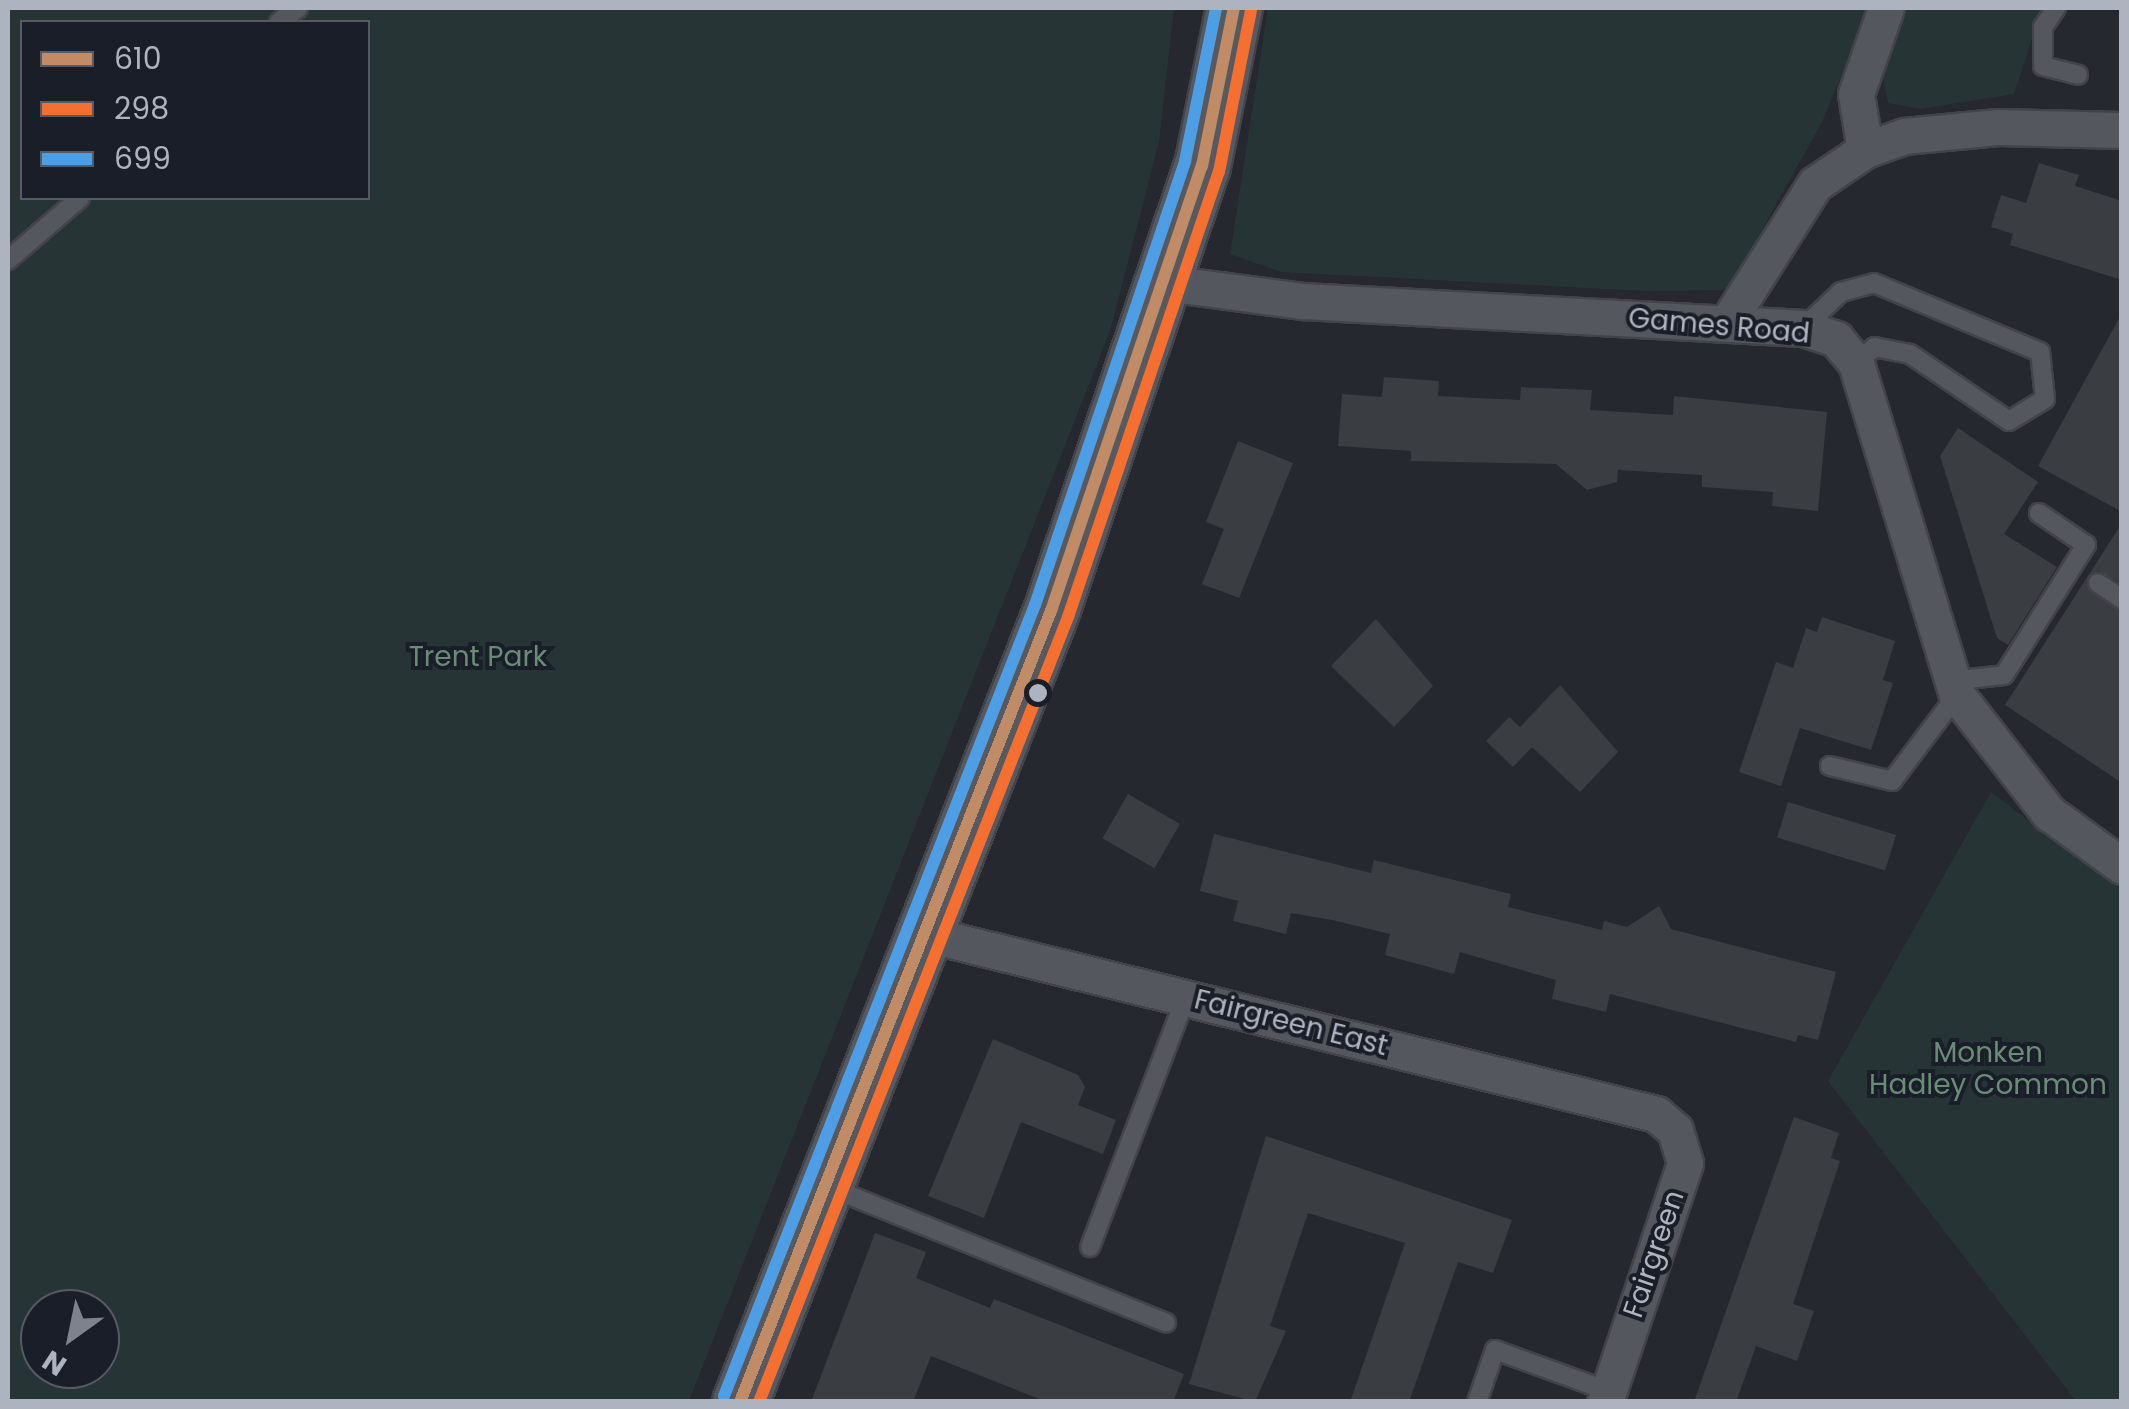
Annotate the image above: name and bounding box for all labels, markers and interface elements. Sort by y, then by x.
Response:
legend [20,20,370,200]
text: 610 [114,37,162,80]
text: 298 [114,87,169,130]
text: 699 [114,137,171,180]
street label: Games Road [1627,301,1811,351]
park label: Trent Park [409,640,547,674]
unlabelled marker [1028,683,1048,703]
street label: Fairgreen East [1191,983,1391,1063]
park label: Monken Hadley Common [1869,1036,2107,1102]
street label: Fairgreen [1617,1186,1691,1322]
north arrow [20,1289,120,1389]
text: N [35,1341,74,1385]

